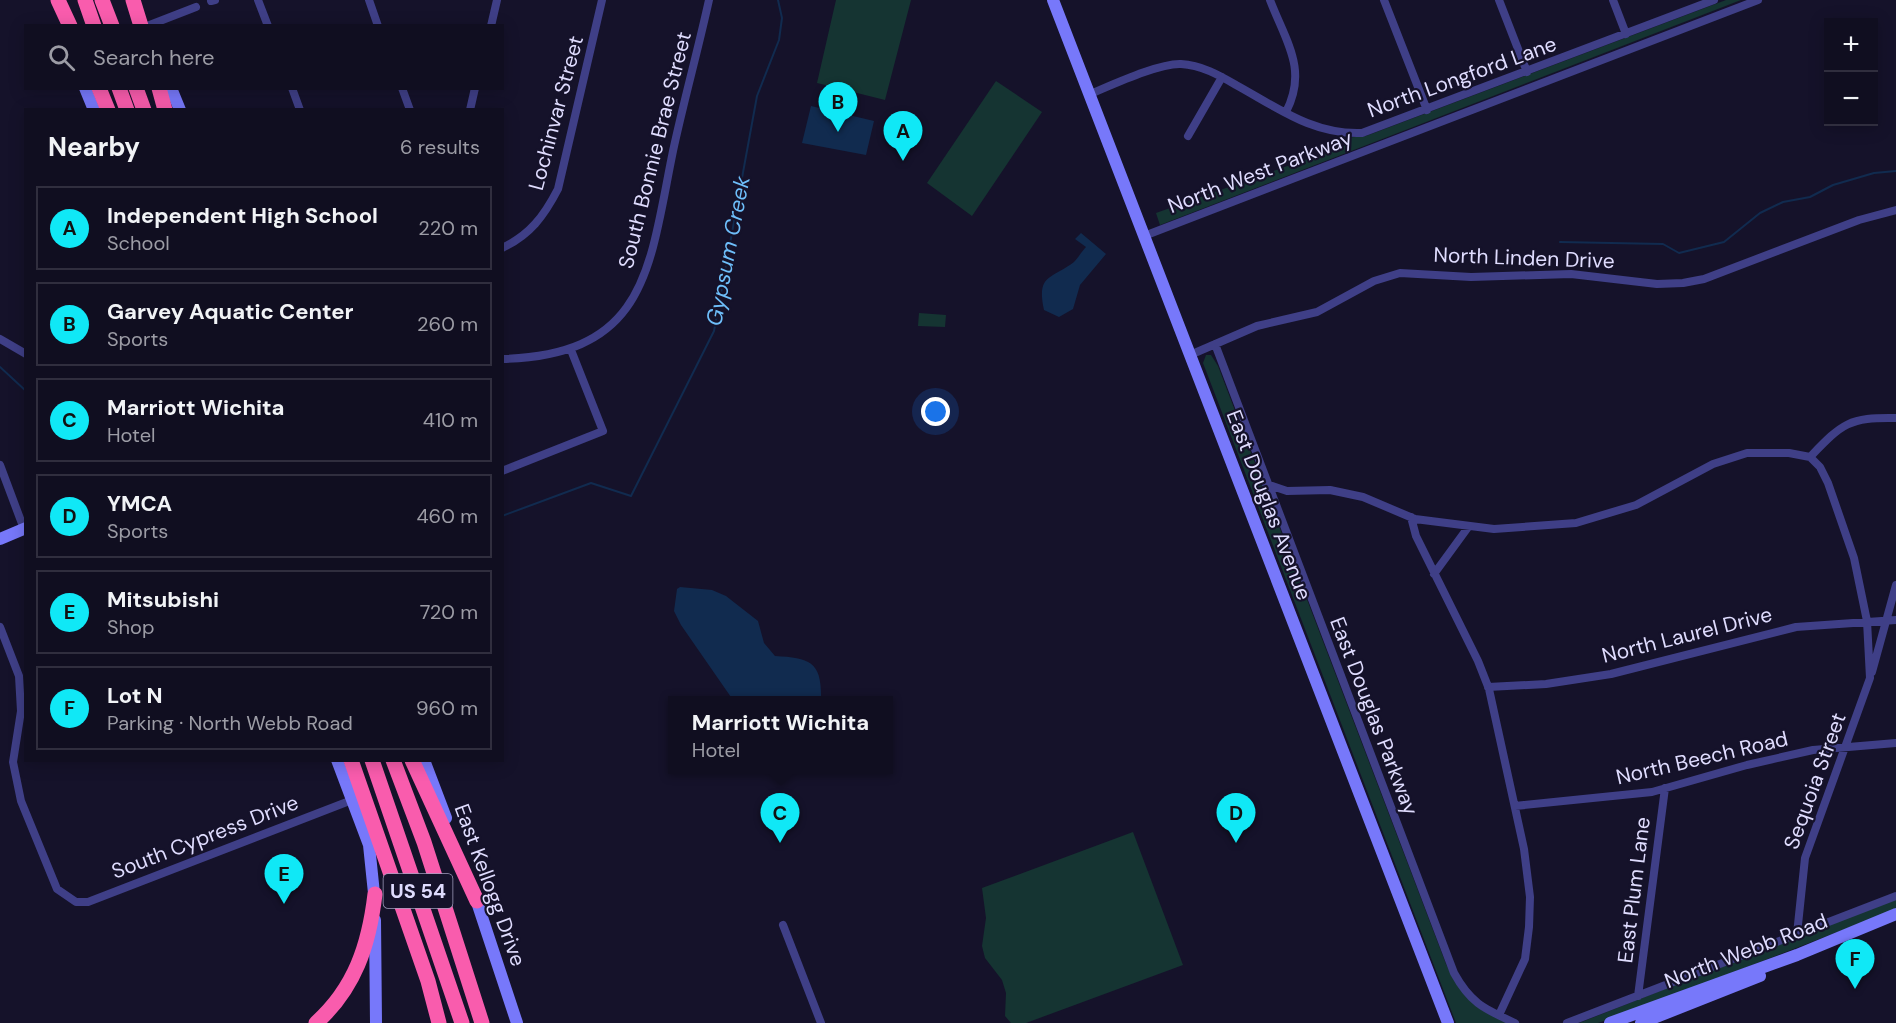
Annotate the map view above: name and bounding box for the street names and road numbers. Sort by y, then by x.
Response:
street label: South Bonnie Brae Street [612,29,698,271]
street label: North Longford Lane [1364,30,1560,124]
street label: Lochinvar Street [522,33,590,193]
street label: North West Parkway [1164,124,1357,220]
street label: North Linden Drive [1433,241,1615,275]
street label: East Douglas Avenue [1220,406,1318,604]
street label: North Laurel Drive [1599,600,1775,670]
street label: East Douglas Parkway [1323,613,1425,819]
street label: Sequoia Street [1777,709,1853,853]
street label: North Beech Road [1613,725,1791,791]
street label: South Cypress Drive [107,788,303,886]
street label: East Kellogg Drive [448,800,532,970]
street label: East Plum Lane [1611,815,1657,965]
road number: US 54 [384,874,452,908]
street label: North Webb Road [1660,907,1832,995]

